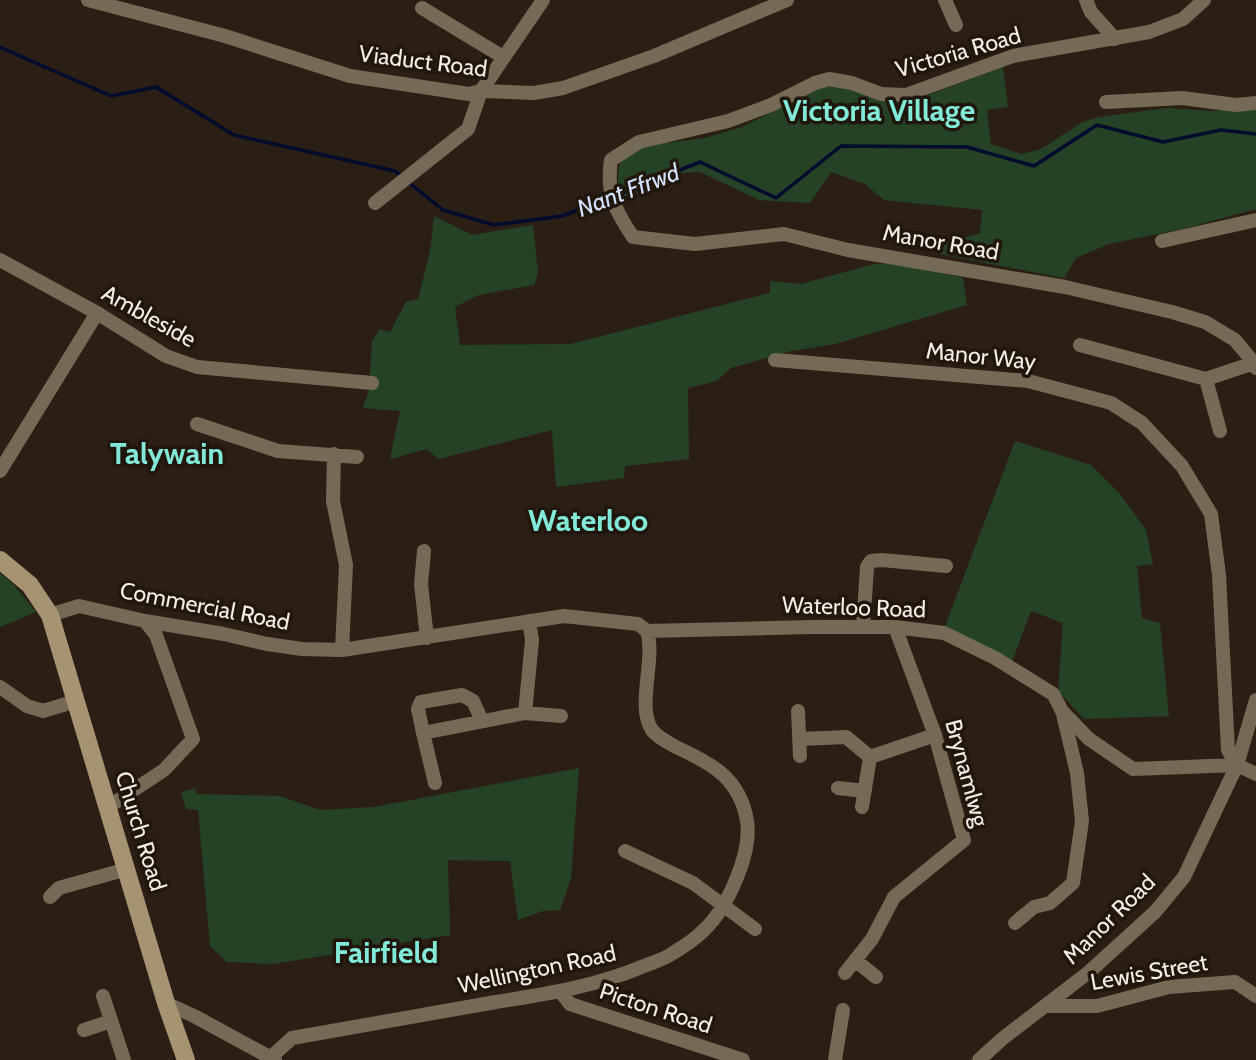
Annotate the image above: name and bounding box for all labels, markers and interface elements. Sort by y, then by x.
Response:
street label: Victoria Road [892,21,1024,83]
street label: Viaduct Road [357,39,489,83]
district label: Victoria Village [783,92,975,129]
water label: Nant Ffrwd [573,157,684,223]
street label: Manor Road [881,218,1001,266]
street label: Ambleside [97,279,201,353]
street label: Manor Way [925,336,1038,376]
district label: Talywain [110,435,224,472]
district label: Waterloo [528,502,648,539]
street label: Commercial Road [118,576,292,636]
street label: Waterloo Road [782,590,926,624]
street label: Brynamlwg [939,716,995,830]
street label: Church Road [110,768,172,894]
street label: Manor Road [1057,868,1161,970]
district label: Fairfield [334,934,438,971]
street label: Wellington Road [455,939,619,999]
street label: Lewis Street [1088,948,1210,996]
street label: Picton Road [596,977,716,1039]

